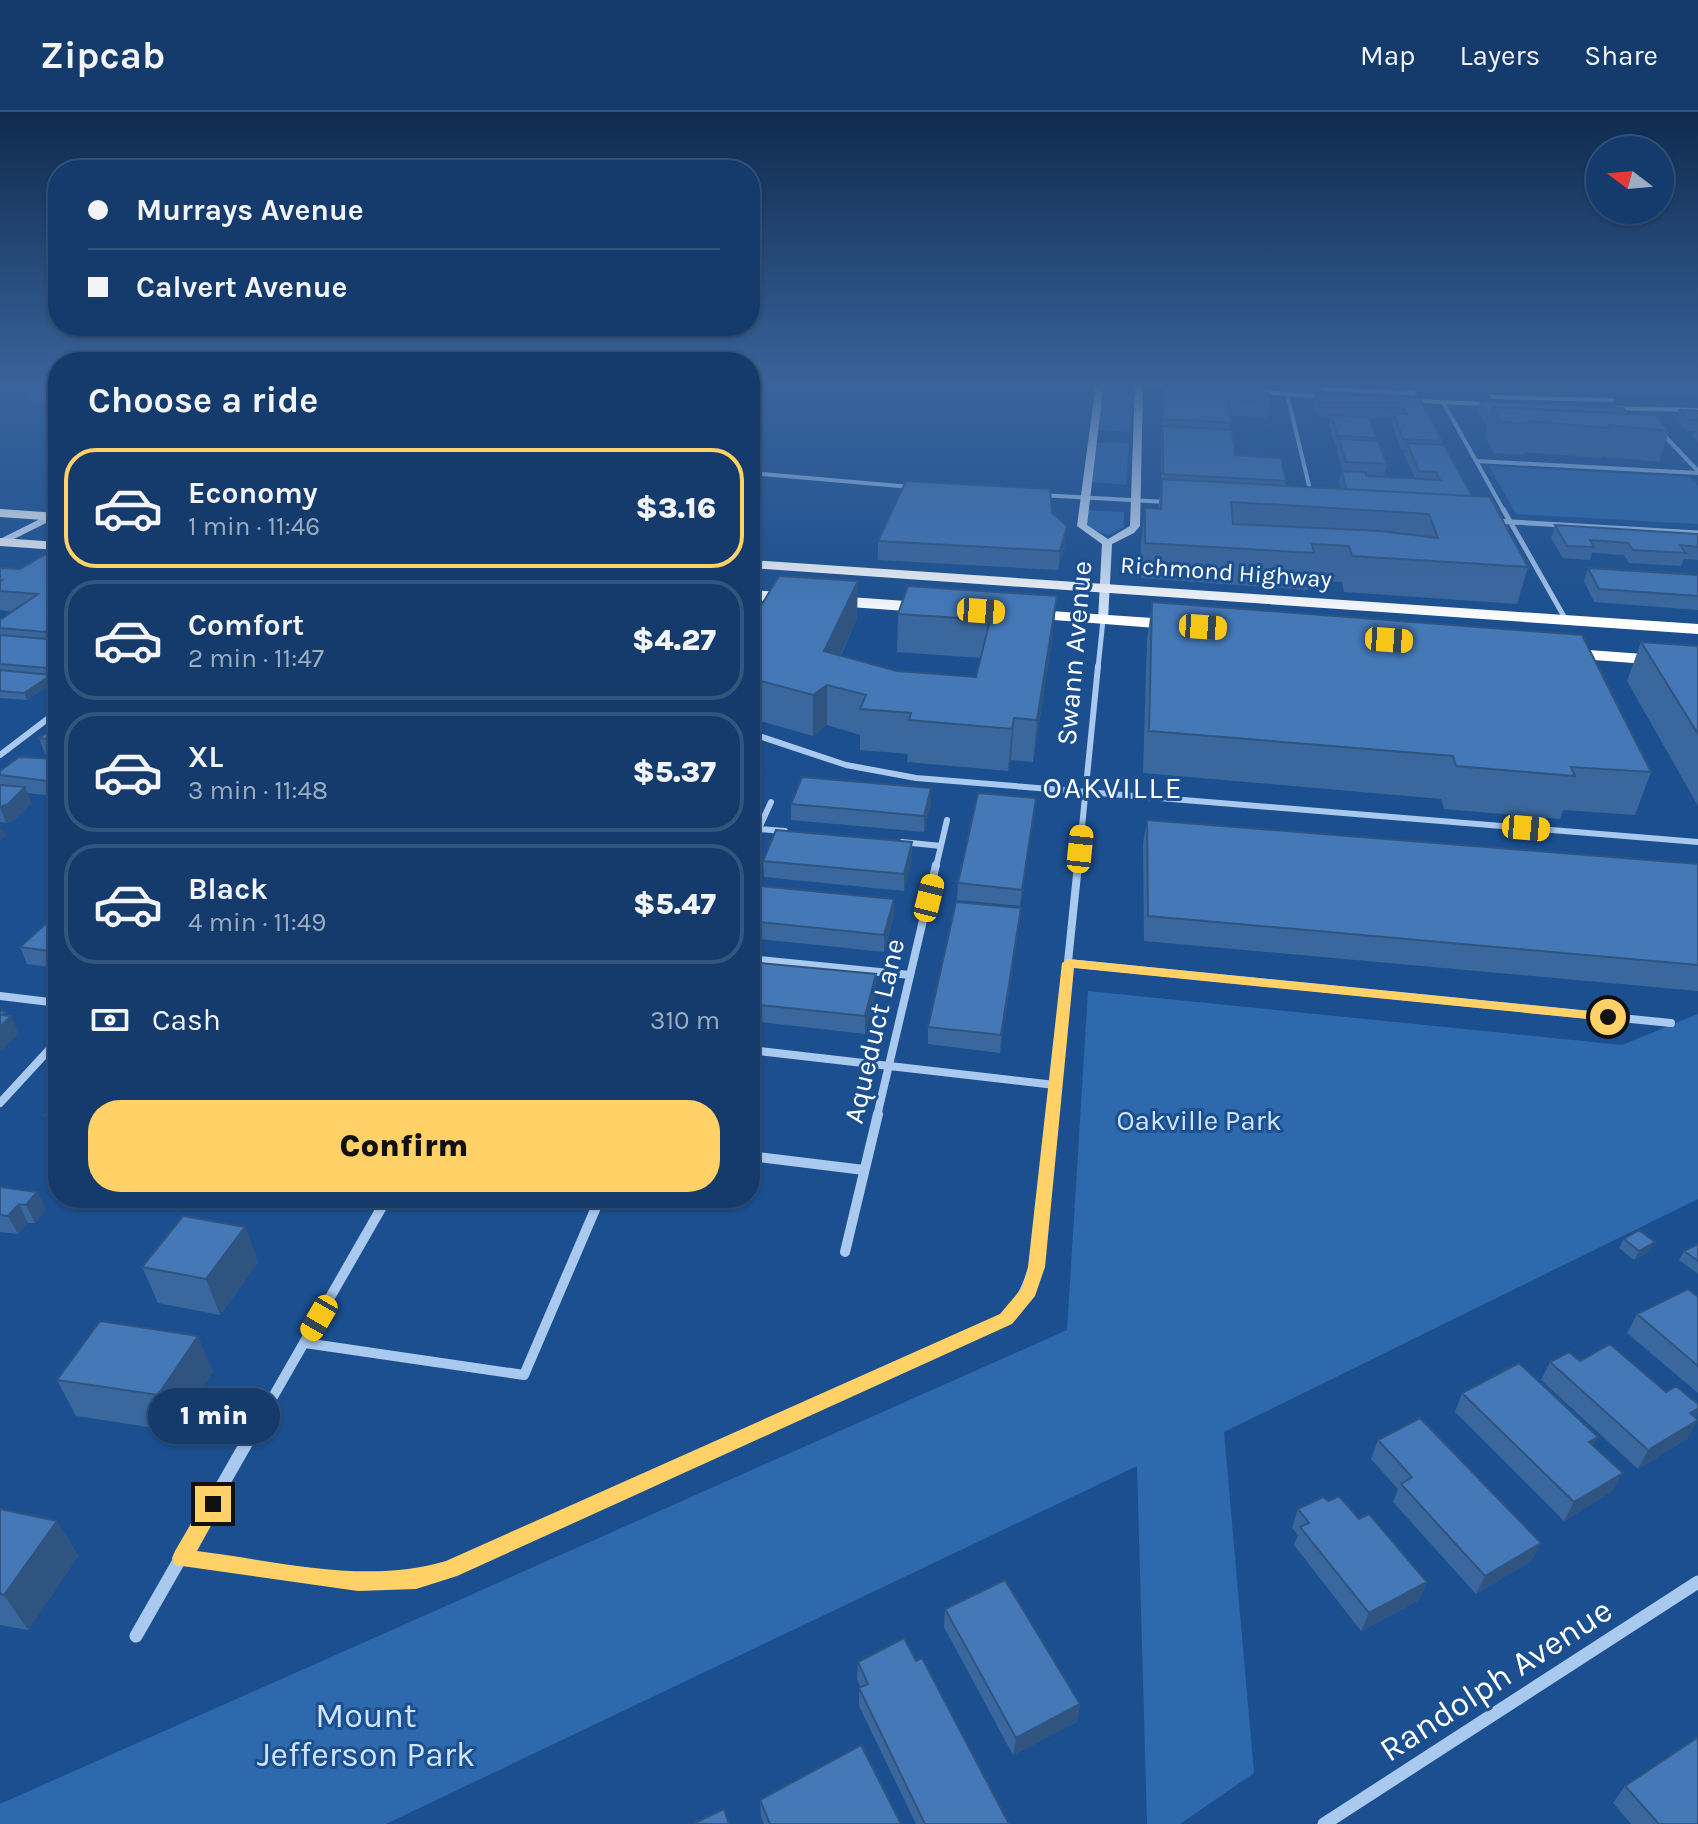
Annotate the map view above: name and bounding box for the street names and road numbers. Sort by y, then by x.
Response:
street label: Richmond Highway [1119,551,1333,593]
street label: Swann Avenue [1049,559,1099,747]
street label: Aqueduct Lane [837,935,911,1127]
street label: Randolph Avenue [1372,1590,1620,1770]

